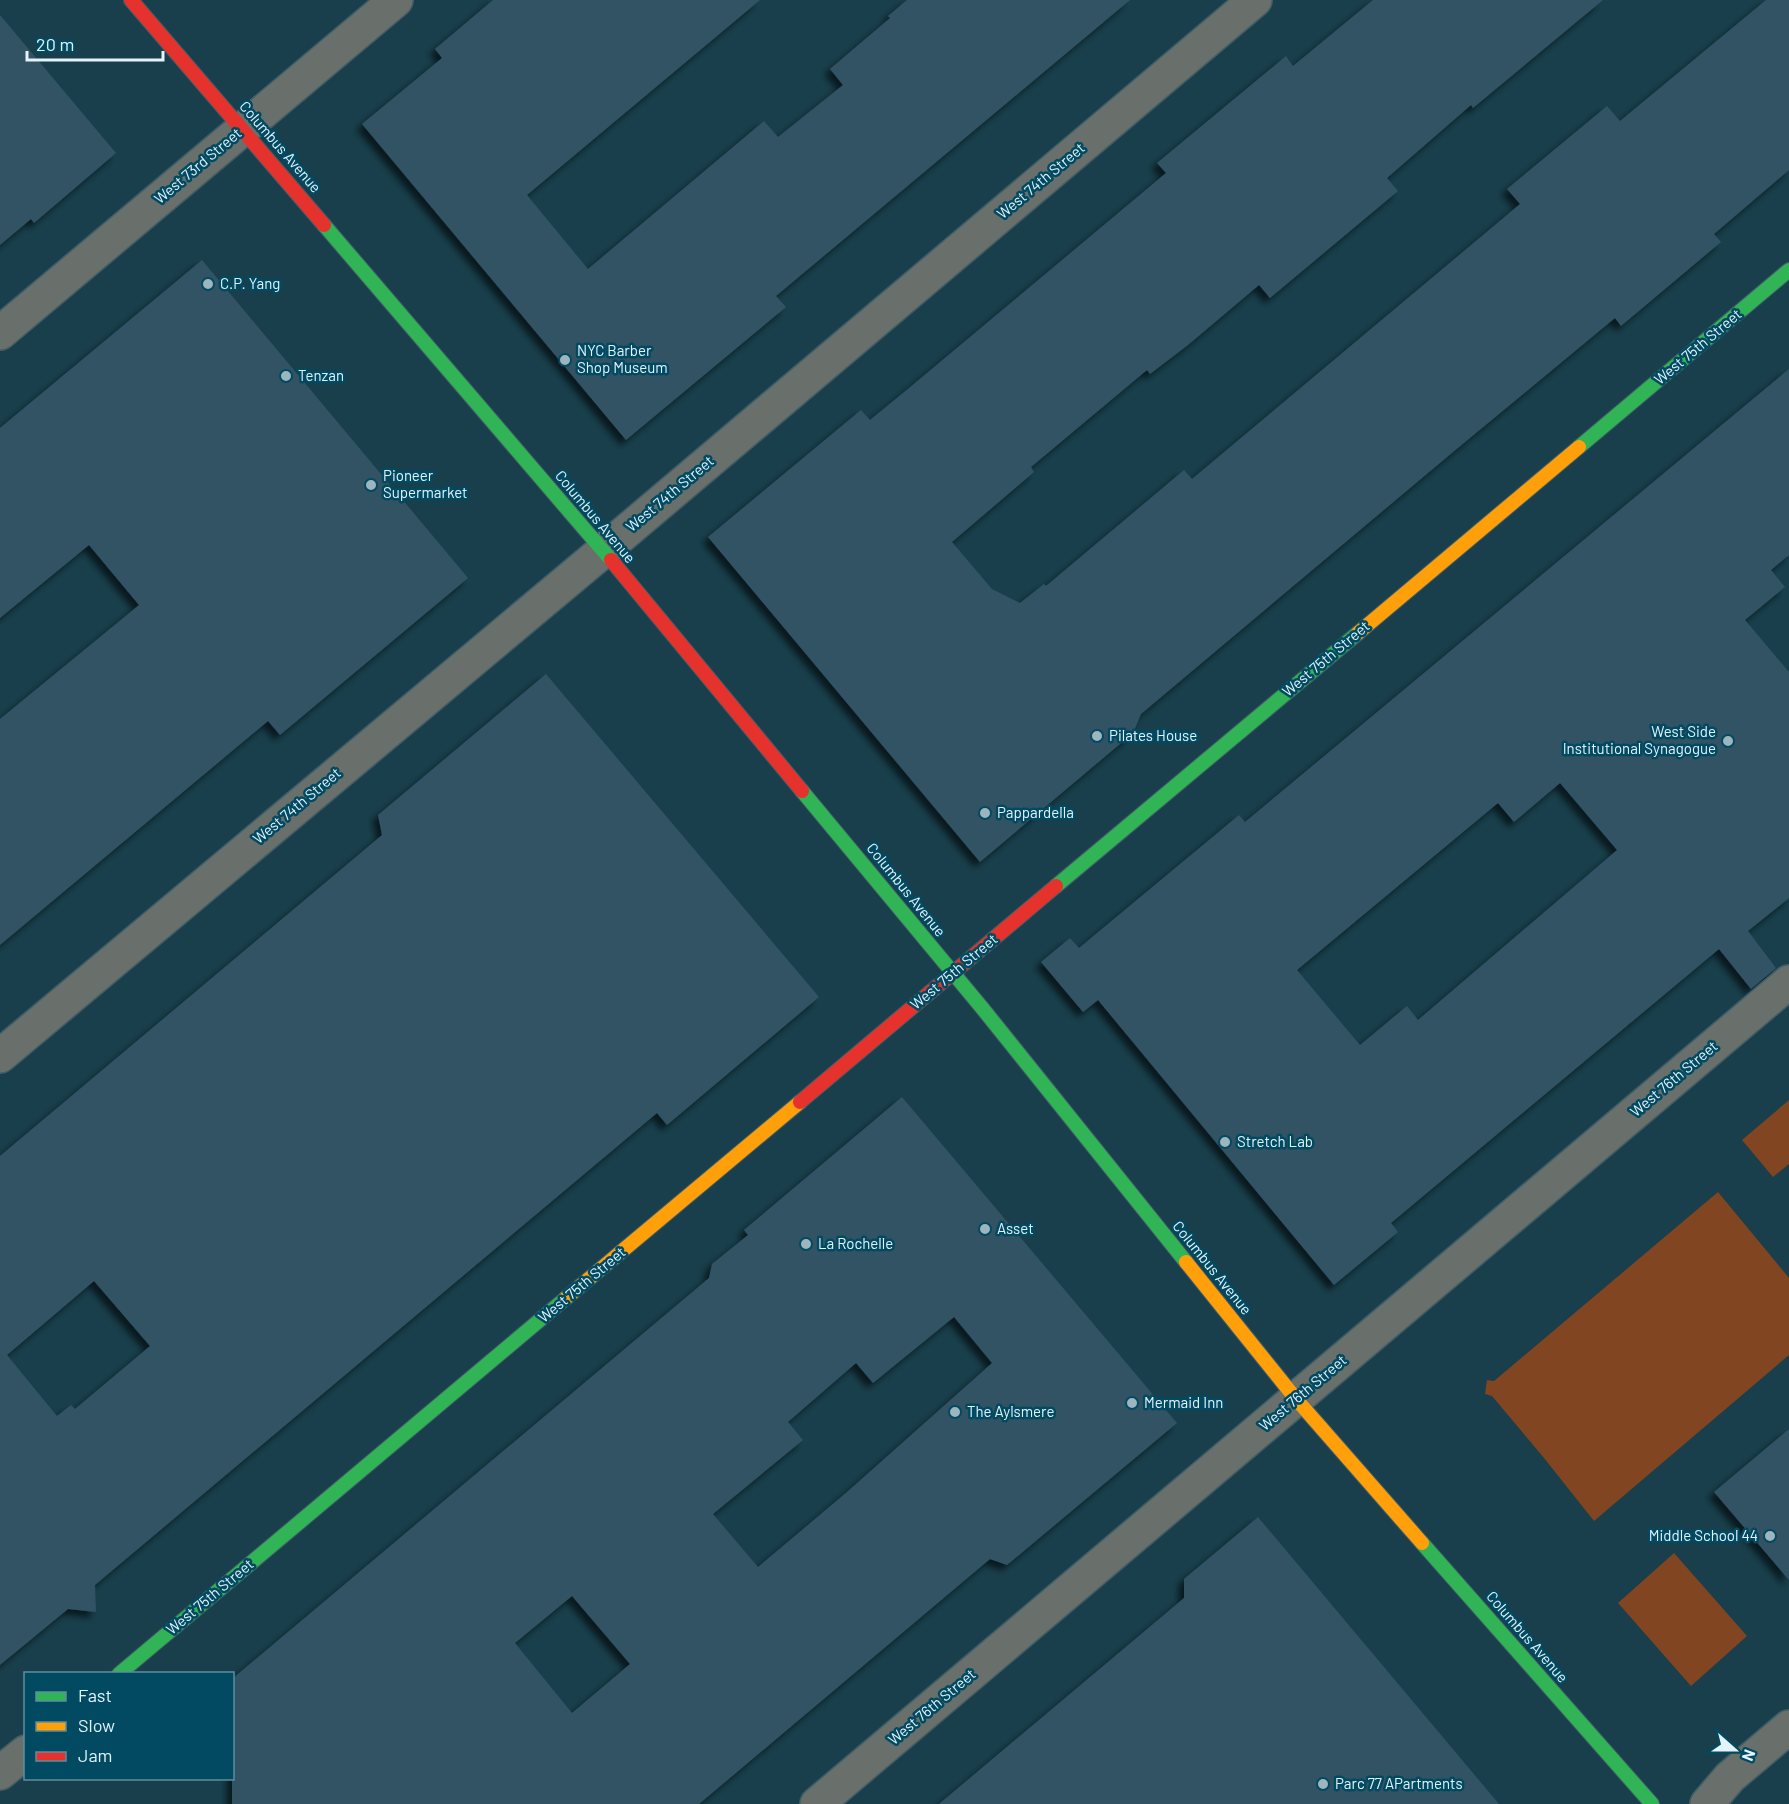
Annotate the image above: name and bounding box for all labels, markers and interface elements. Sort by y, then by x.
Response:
scale bar [27,24,164,62]
text: 20 m [36,33,74,55]
street label: Columbus Avenue [236,97,325,196]
street label: West 73rd Street [150,124,245,207]
street label: West 74th Street [993,138,1088,222]
place label: C.P. Yang [220,274,280,292]
marker: C.P. Yang [201,277,215,291]
street label: West 75th Street [1650,305,1745,388]
place label: NYC Barber Shop Museum [577,341,668,376]
marker: NYC Barber Shop Museum [558,353,572,367]
place label: Tenzan [298,366,344,384]
marker: Tenzan [279,369,293,383]
street label: West 74th Street [622,451,717,535]
place label: Pioneer Supermarket [383,466,468,501]
street label: Columbus Avenue [552,466,640,566]
marker: Pioneer Supermarket [364,478,378,492]
street label: West 75th Street [1278,617,1373,700]
place label: West Side Institutional Synagogue [1563,722,1716,757]
place label: Pilates House [1109,726,1197,744]
marker: Pilates House [1090,729,1104,743]
marker: West Side Institutional Synagogue [1721,734,1735,748]
street label: West 74th Street [249,763,344,847]
place label: Pappardella [997,803,1074,821]
marker: Pappardella [978,806,992,820]
street label: Columbus Avenue [864,839,950,940]
street label: West 75th Street [906,930,1001,1013]
street label: West 76th Street [1626,1037,1721,1120]
place label: Stretch Lab [1237,1132,1313,1150]
marker: Stretch Lab [1218,1135,1232,1149]
street label: Columbus Avenue [1170,1217,1256,1318]
place label: Asset [997,1219,1034,1237]
marker: Asset [978,1222,992,1236]
place label: La Rochelle [818,1234,893,1252]
marker: La Rochelle [799,1237,813,1251]
street label: West 75th Street [534,1243,629,1326]
street label: West 76th Street [1255,1351,1350,1434]
place label: Mermaid Inn [1144,1393,1223,1411]
marker: Mermaid Inn [1125,1396,1139,1410]
place label: The Aylsmere [967,1402,1054,1420]
marker: The Aylsmere [948,1405,962,1419]
place label: Middle School 44 [1649,1526,1758,1544]
marker: Middle School 44 [1763,1529,1777,1543]
street label: West 75th Street [162,1555,257,1638]
street label: Columbus Avenue [1483,1587,1572,1686]
street label: West 76th Street [884,1665,979,1748]
legend [24,1672,234,1780]
text: Fast [78,1684,112,1706]
text: Slow [78,1714,115,1736]
north arrow [1705,1720,1765,1780]
text: Jam [78,1744,112,1766]
text: N [1739,1747,1760,1764]
place label: Parc 77 APartments [1335,1774,1463,1792]
marker: Parc 77 APartments [1316,1777,1330,1791]

